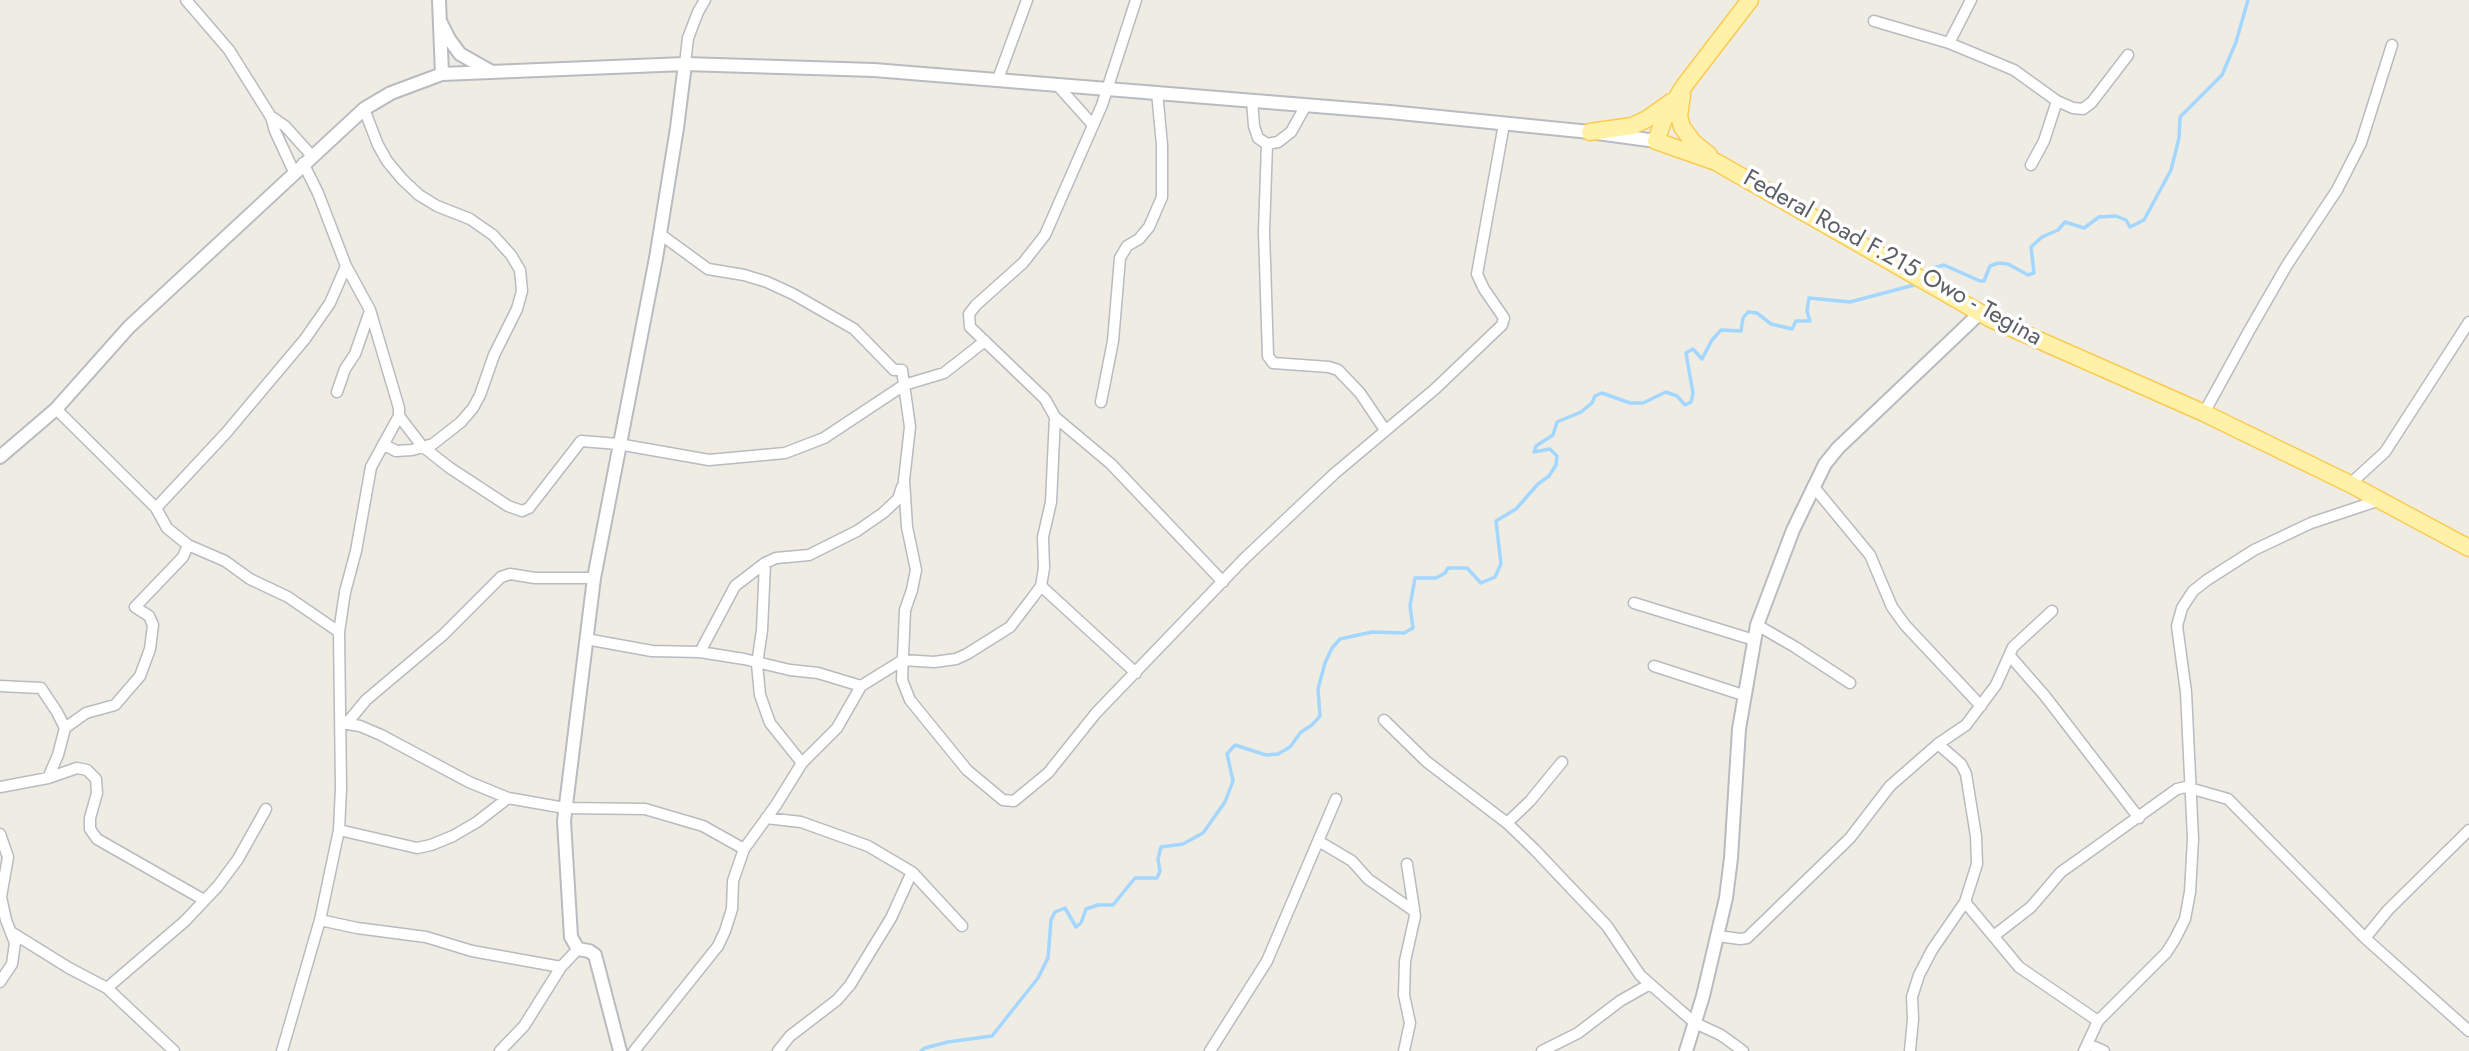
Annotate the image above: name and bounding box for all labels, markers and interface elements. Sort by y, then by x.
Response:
street label: Federal Road F.215 Owo - Tegina [1738,165,2046,353]

